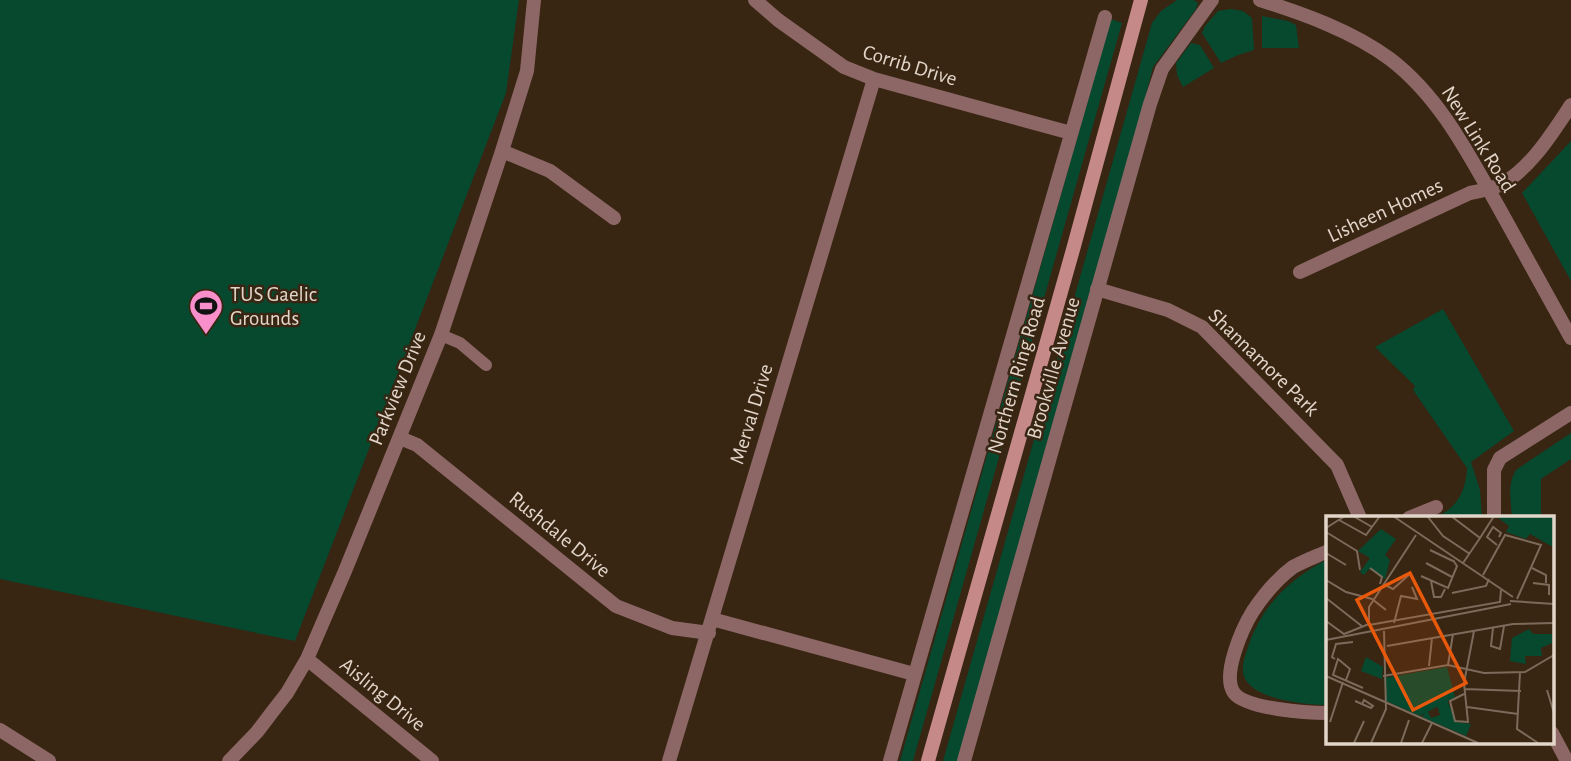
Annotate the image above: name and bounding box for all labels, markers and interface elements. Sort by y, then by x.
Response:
street label: Corrib Drive [860,41,959,90]
street label: New Link Road [1438,83,1520,196]
street label: Lisheen Homes [1324,175,1446,246]
place label: TUS Gaelic Grounds [230,284,317,329]
sports icon: TUS Gaelic Grounds [187,287,225,336]
street label: Northern Ring Road [984,294,1049,456]
street label: Brookville Avenue [1023,295,1084,442]
street label: Shannamore Park [1205,305,1323,420]
street label: Parkview Drive [365,328,430,448]
street label: Merval Drive [726,362,777,467]
street label: Rushdale Drive [505,487,614,581]
inset map [1326,516,1554,744]
street label: Aisling Drive [336,654,429,735]

